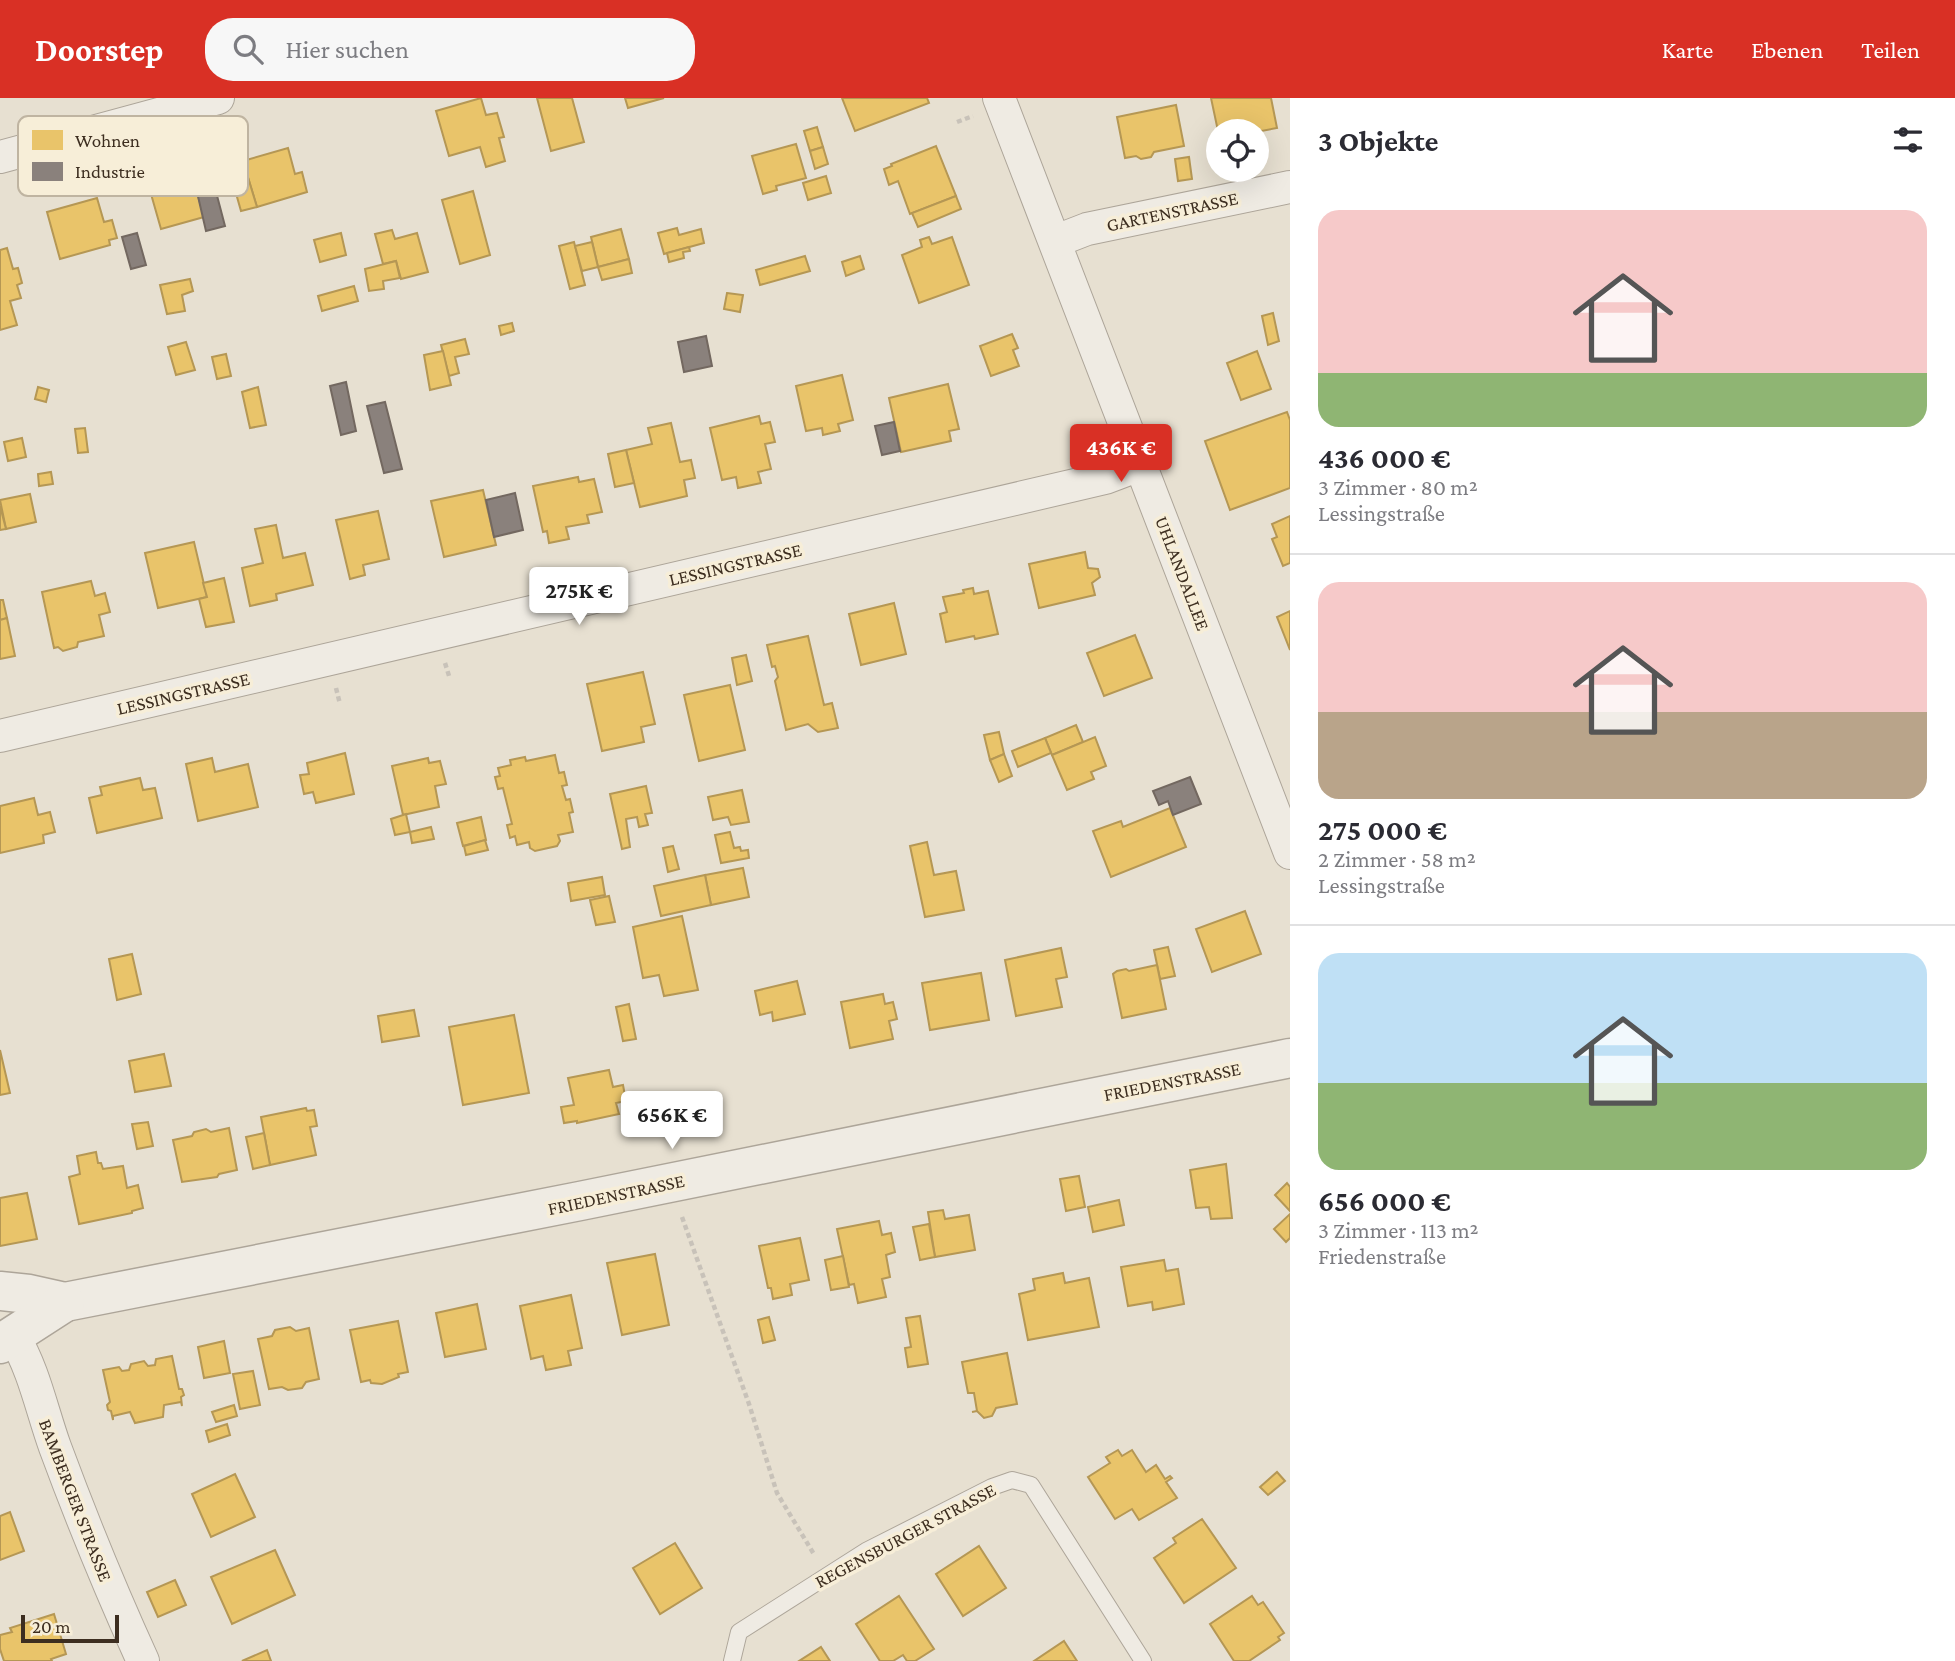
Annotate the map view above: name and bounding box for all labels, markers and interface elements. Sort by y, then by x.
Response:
search box [205,18,695,81]
icon: search [229,30,267,68]
text: Doorstep [35,31,163,68]
text: Hier suchen [285,35,409,64]
text: Karte [1662,36,1713,63]
text: Ebenen [1751,36,1823,63]
text: Teilen [1861,36,1920,63]
legend [18,116,248,196]
map controls [1206,119,1269,182]
button: locate [1206,119,1269,182]
icon: filters [1889,121,1927,159]
text: 3 Objekte [1318,124,1439,157]
text: Wohnen [75,130,140,151]
text: Industrie [75,161,145,182]
street label: GARTENSTRASSE [1104,187,1240,236]
icon: home [1560,255,1686,381]
pin: 436K € [1064,424,1178,484]
text: 436K € [1086,434,1156,460]
text: 436 000 € [1318,441,1451,474]
text: 3 Zimmer · 80 m² [1318,474,1478,500]
text: Lessingstraße [1318,500,1445,526]
street label: UHLANDALLEE [1151,513,1214,633]
street label: LESSINGSTRASSE [667,539,804,590]
pin: 275K € [522,568,636,627]
text: 275K € [545,577,613,603]
icon: home [1560,627,1686,753]
street label: LESSINGSTRASSE [115,668,252,719]
text: 275 000 € [1318,813,1447,846]
text: 2 Zimmer · 58 m² [1318,846,1476,872]
text: Lessingstraße [1318,872,1445,898]
icon: home [1560,998,1686,1124]
street label: FRIEDENSTRASSE [1102,1058,1243,1105]
pin: 656K € [615,1091,729,1151]
text: 656K € [637,1101,707,1127]
street label: FRIEDENSTRASSE [546,1170,686,1219]
text: 656 000 € [1318,1184,1451,1217]
text: 3 Zimmer · 113 m² [1318,1217,1479,1243]
text: Friedenstraße [1318,1243,1446,1269]
street label: BAMBERGER STRASSE [35,1416,116,1584]
street label: REGENSBURGER STRASSE [811,1479,999,1592]
scale bar [21,1612,119,1644]
text: 20 m [32,1616,71,1637]

